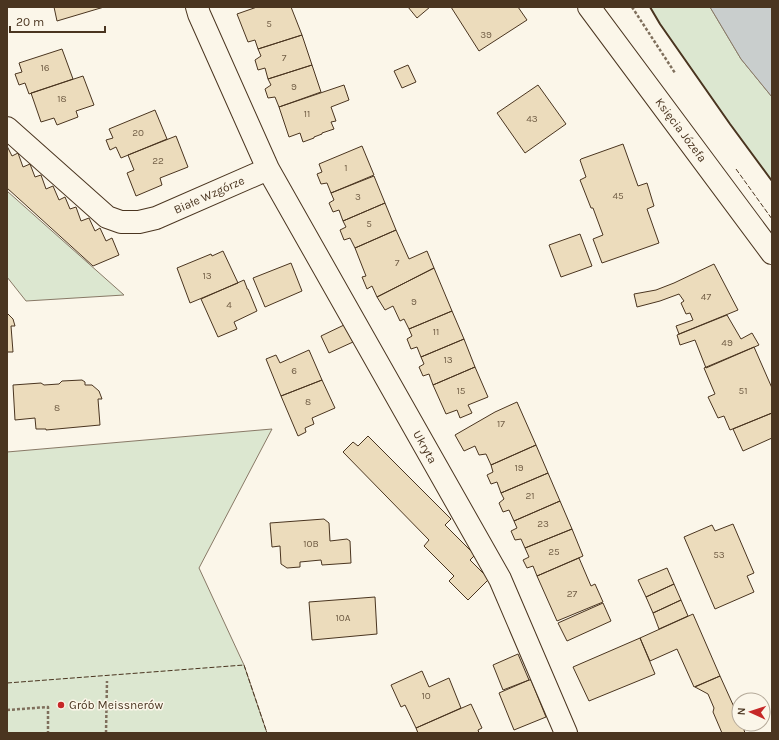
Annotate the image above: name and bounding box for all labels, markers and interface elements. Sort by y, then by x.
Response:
scale bar [10,8,105,34]
text: 20 m [16,15,44,29]
house number: 5 [266,18,272,30]
house number: 39 [480,29,492,41]
house number: 7 [282,52,287,64]
house number: 16 [40,62,50,74]
house number: 9 [291,81,297,93]
house number: 18 [57,93,67,105]
street label: Księcia Józefa [652,95,710,165]
house number: 11 [304,108,310,120]
house number: 43 [526,113,538,125]
house number: 20 [132,127,144,139]
house number: 22 [152,155,164,167]
house number: 1 [344,162,348,174]
street label: Białe Wzgórze [171,173,247,217]
house number: 45 [612,190,624,202]
house number: 3 [355,191,361,203]
house number: 5 [366,218,372,230]
house number: 7 [395,257,400,269]
house number: 13 [202,270,212,282]
house number: 47 [701,291,711,303]
house number: 9 [411,296,417,308]
house number: 4 [226,299,232,311]
house number: 11 [433,326,439,338]
house number: 49 [721,337,733,349]
house number: 13 [443,354,453,366]
house number: 6 [291,365,297,377]
house number: 15 [457,385,466,397]
house number: 51 [739,385,747,397]
house number: 8 [305,396,311,408]
house number: 8 [54,402,60,414]
house number: 17 [497,418,505,430]
street label: Ukryta [410,428,440,466]
house number: 19 [514,462,524,474]
house number: 21 [525,490,535,502]
house number: 23 [537,518,549,530]
house number: 10B [303,538,319,550]
house number: 25 [548,546,560,558]
house number: 53 [713,549,725,561]
house number: 27 [567,588,578,600]
house number: 10A [336,612,351,624]
house number: 10 [421,690,431,702]
north arrow [731,692,771,732]
place label: Grób Meissnerów [69,698,163,712]
marker: Grób Meissnerów [56,700,66,710]
text: N [735,707,748,716]

